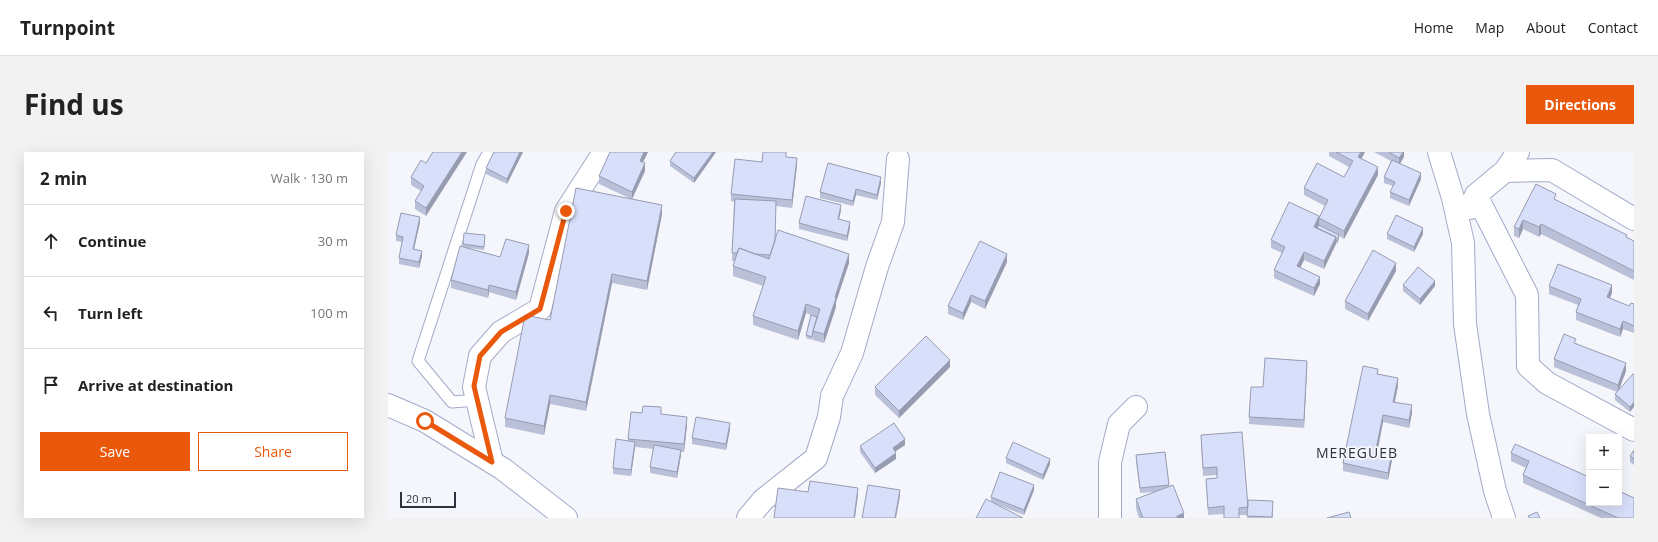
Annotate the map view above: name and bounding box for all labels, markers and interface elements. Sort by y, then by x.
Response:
text: Turnpoint [20,15,115,41]
text: Home [1414,18,1453,37]
text: Map [1475,18,1504,37]
text: About [1526,18,1566,37]
text: Contact [1588,18,1638,37]
text: Find us [24,85,124,123]
button: Directions [1526,85,1634,124]
text: 2 min [40,167,87,190]
text: Walk · 130 m [271,169,348,187]
route end [557,202,575,220]
icon: ahead [40,230,62,252]
text: Continue [78,231,146,251]
text: 30 m [318,232,348,250]
icon: left [40,302,62,324]
text: Turn left [78,303,143,323]
text: 100 m [310,304,348,322]
icon: arrive [40,374,62,396]
text: Arrive at destination [78,375,233,395]
route start [416,412,434,430]
button: Save [40,432,190,471]
button: Share [198,432,348,471]
map controls [1586,434,1622,506]
button: + [1586,434,1622,470]
district label: MEREGUEB [1316,443,1398,462]
button: − [1586,470,1622,506]
scale bar [400,490,456,509]
text: 20 m [406,491,432,506]

